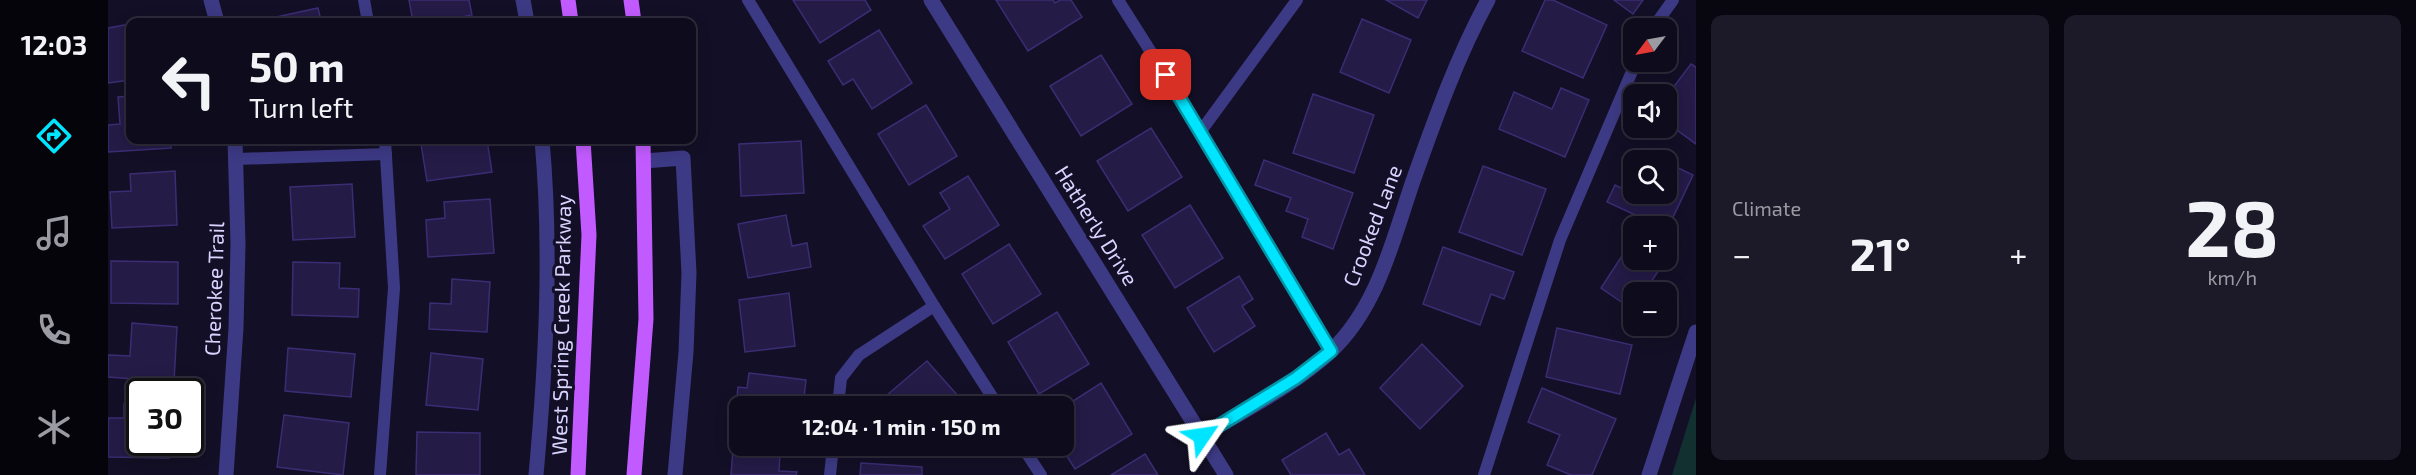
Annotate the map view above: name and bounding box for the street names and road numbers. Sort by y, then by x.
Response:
street label: Hatherly Drive [1051,161,1144,290]
street label: Crooked Lane [1337,161,1406,290]
street label: West Spring Creek Parkway [546,194,575,456]
street label: Cherokee Trail [199,221,228,356]

